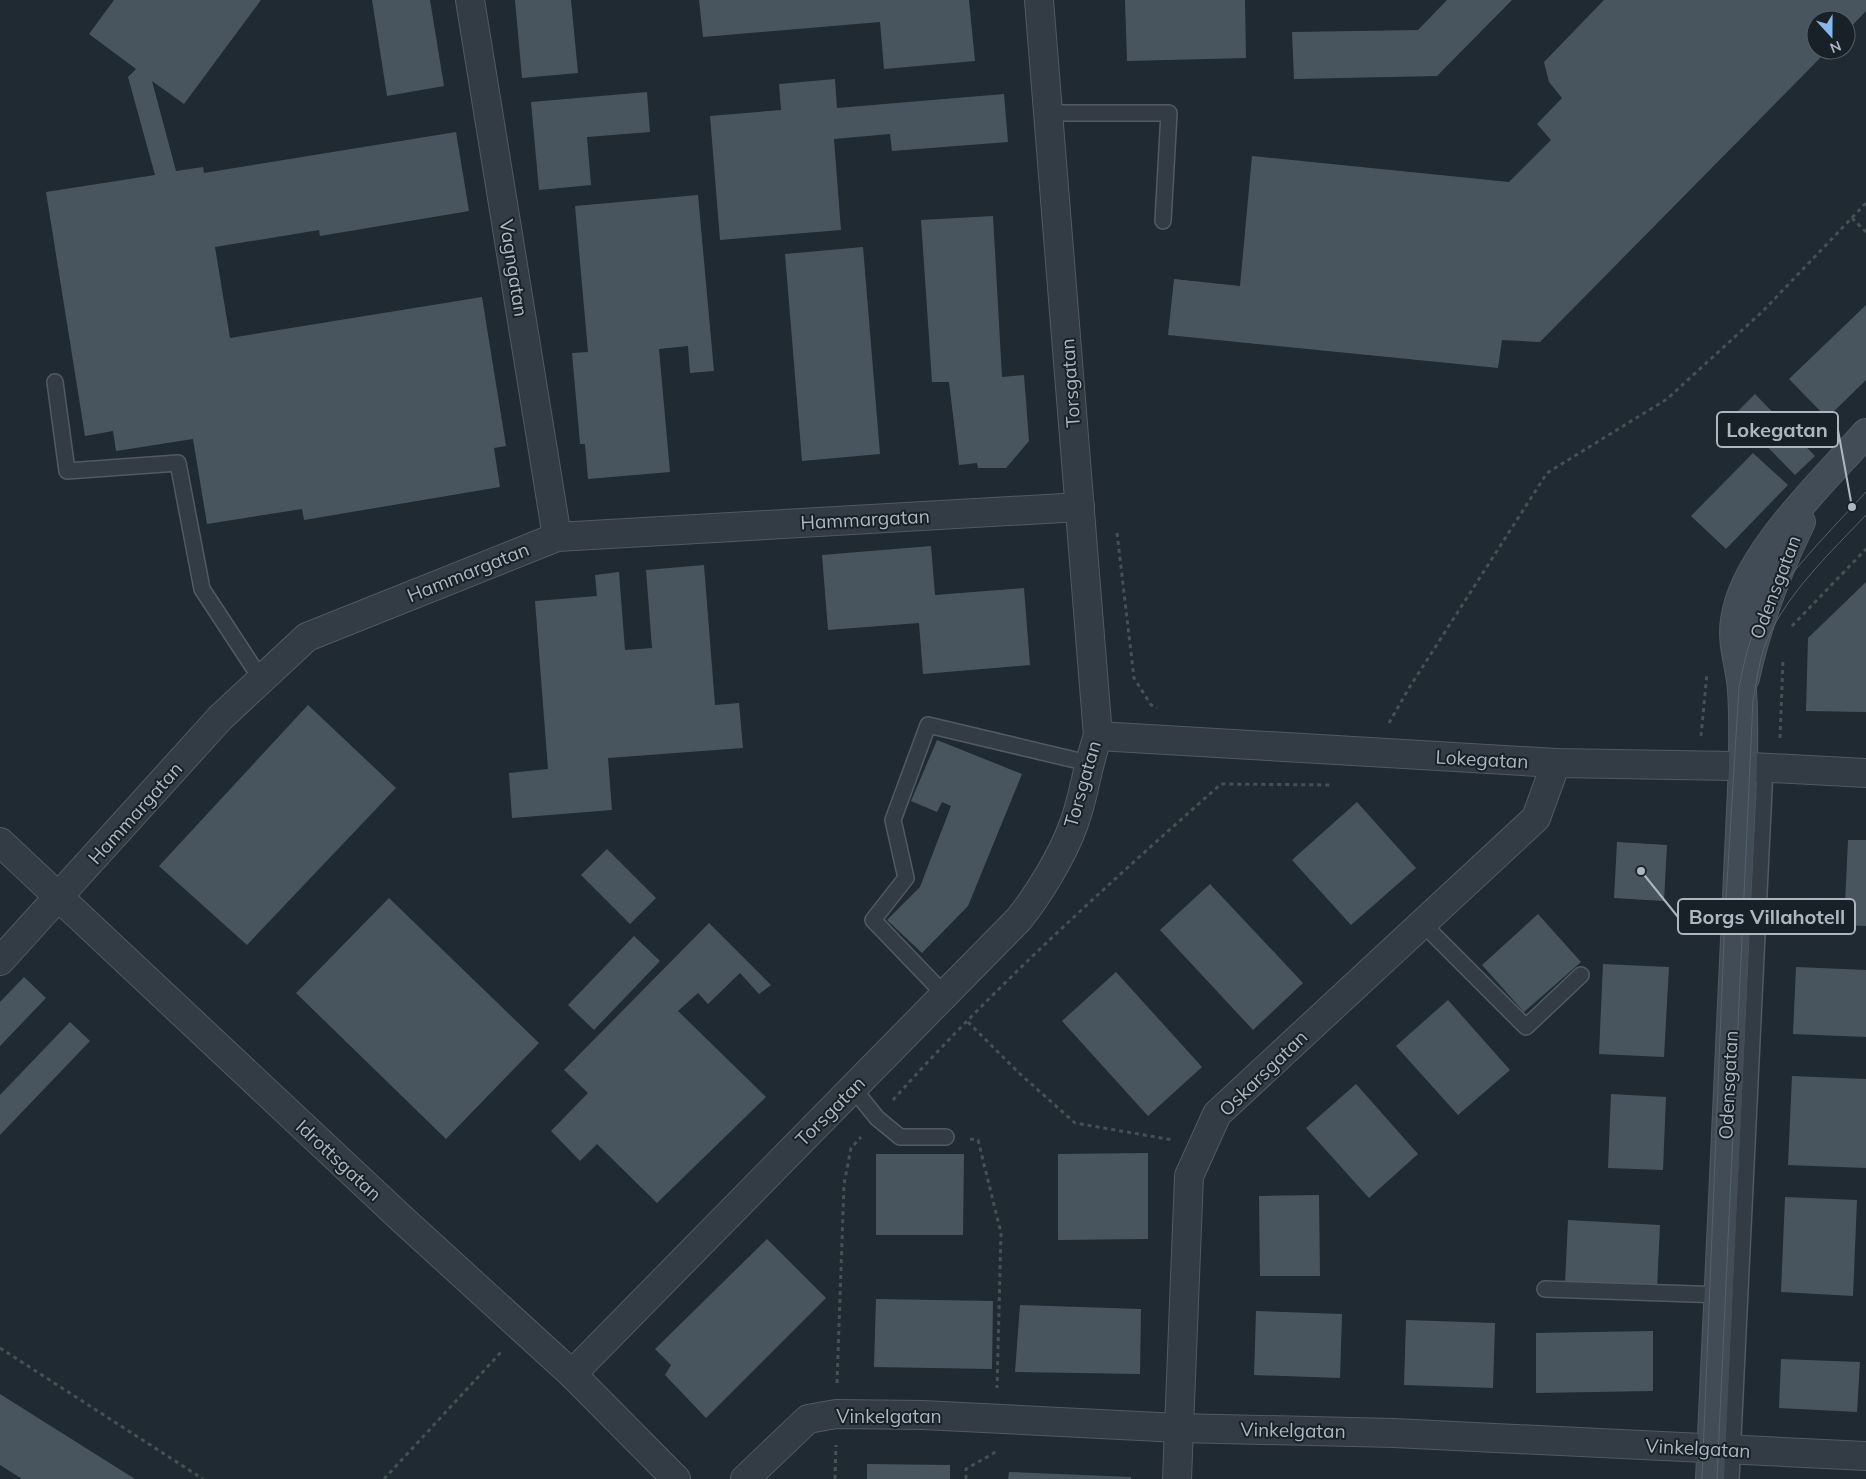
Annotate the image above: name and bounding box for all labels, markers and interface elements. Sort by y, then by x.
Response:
north arrow [1806,10,1856,60]
text: N [1827,37,1844,57]
street label: Vagngatan [494,218,534,318]
street label: Torsgatan [1055,338,1085,428]
callout: Lokegatan [1717,412,1838,447]
text: Lokegatan [1726,417,1828,442]
street label: Hammargatan [800,504,930,534]
street label: Odensgatan [1744,532,1806,642]
street label: Hammargatan [403,537,533,607]
street label: Torsgatan [1058,738,1106,830]
street label: Lokegatan [1435,745,1529,773]
street label: Hammargatan [83,757,187,869]
callout: Borgs Villahotell [1678,899,1855,934]
text: Borgs Villahotell [1689,904,1845,929]
street label: Oskarsgatan [1214,1025,1312,1121]
street label: Odensgatan [1713,1030,1743,1140]
street label: Torsgatan [790,1071,870,1151]
street label: Idrottsgatan [291,1114,387,1206]
street label: Vinkelgatan [836,1404,942,1428]
street label: Vinkelgatan [1240,1417,1346,1443]
street label: Vinkelgatan [1645,1433,1751,1463]

